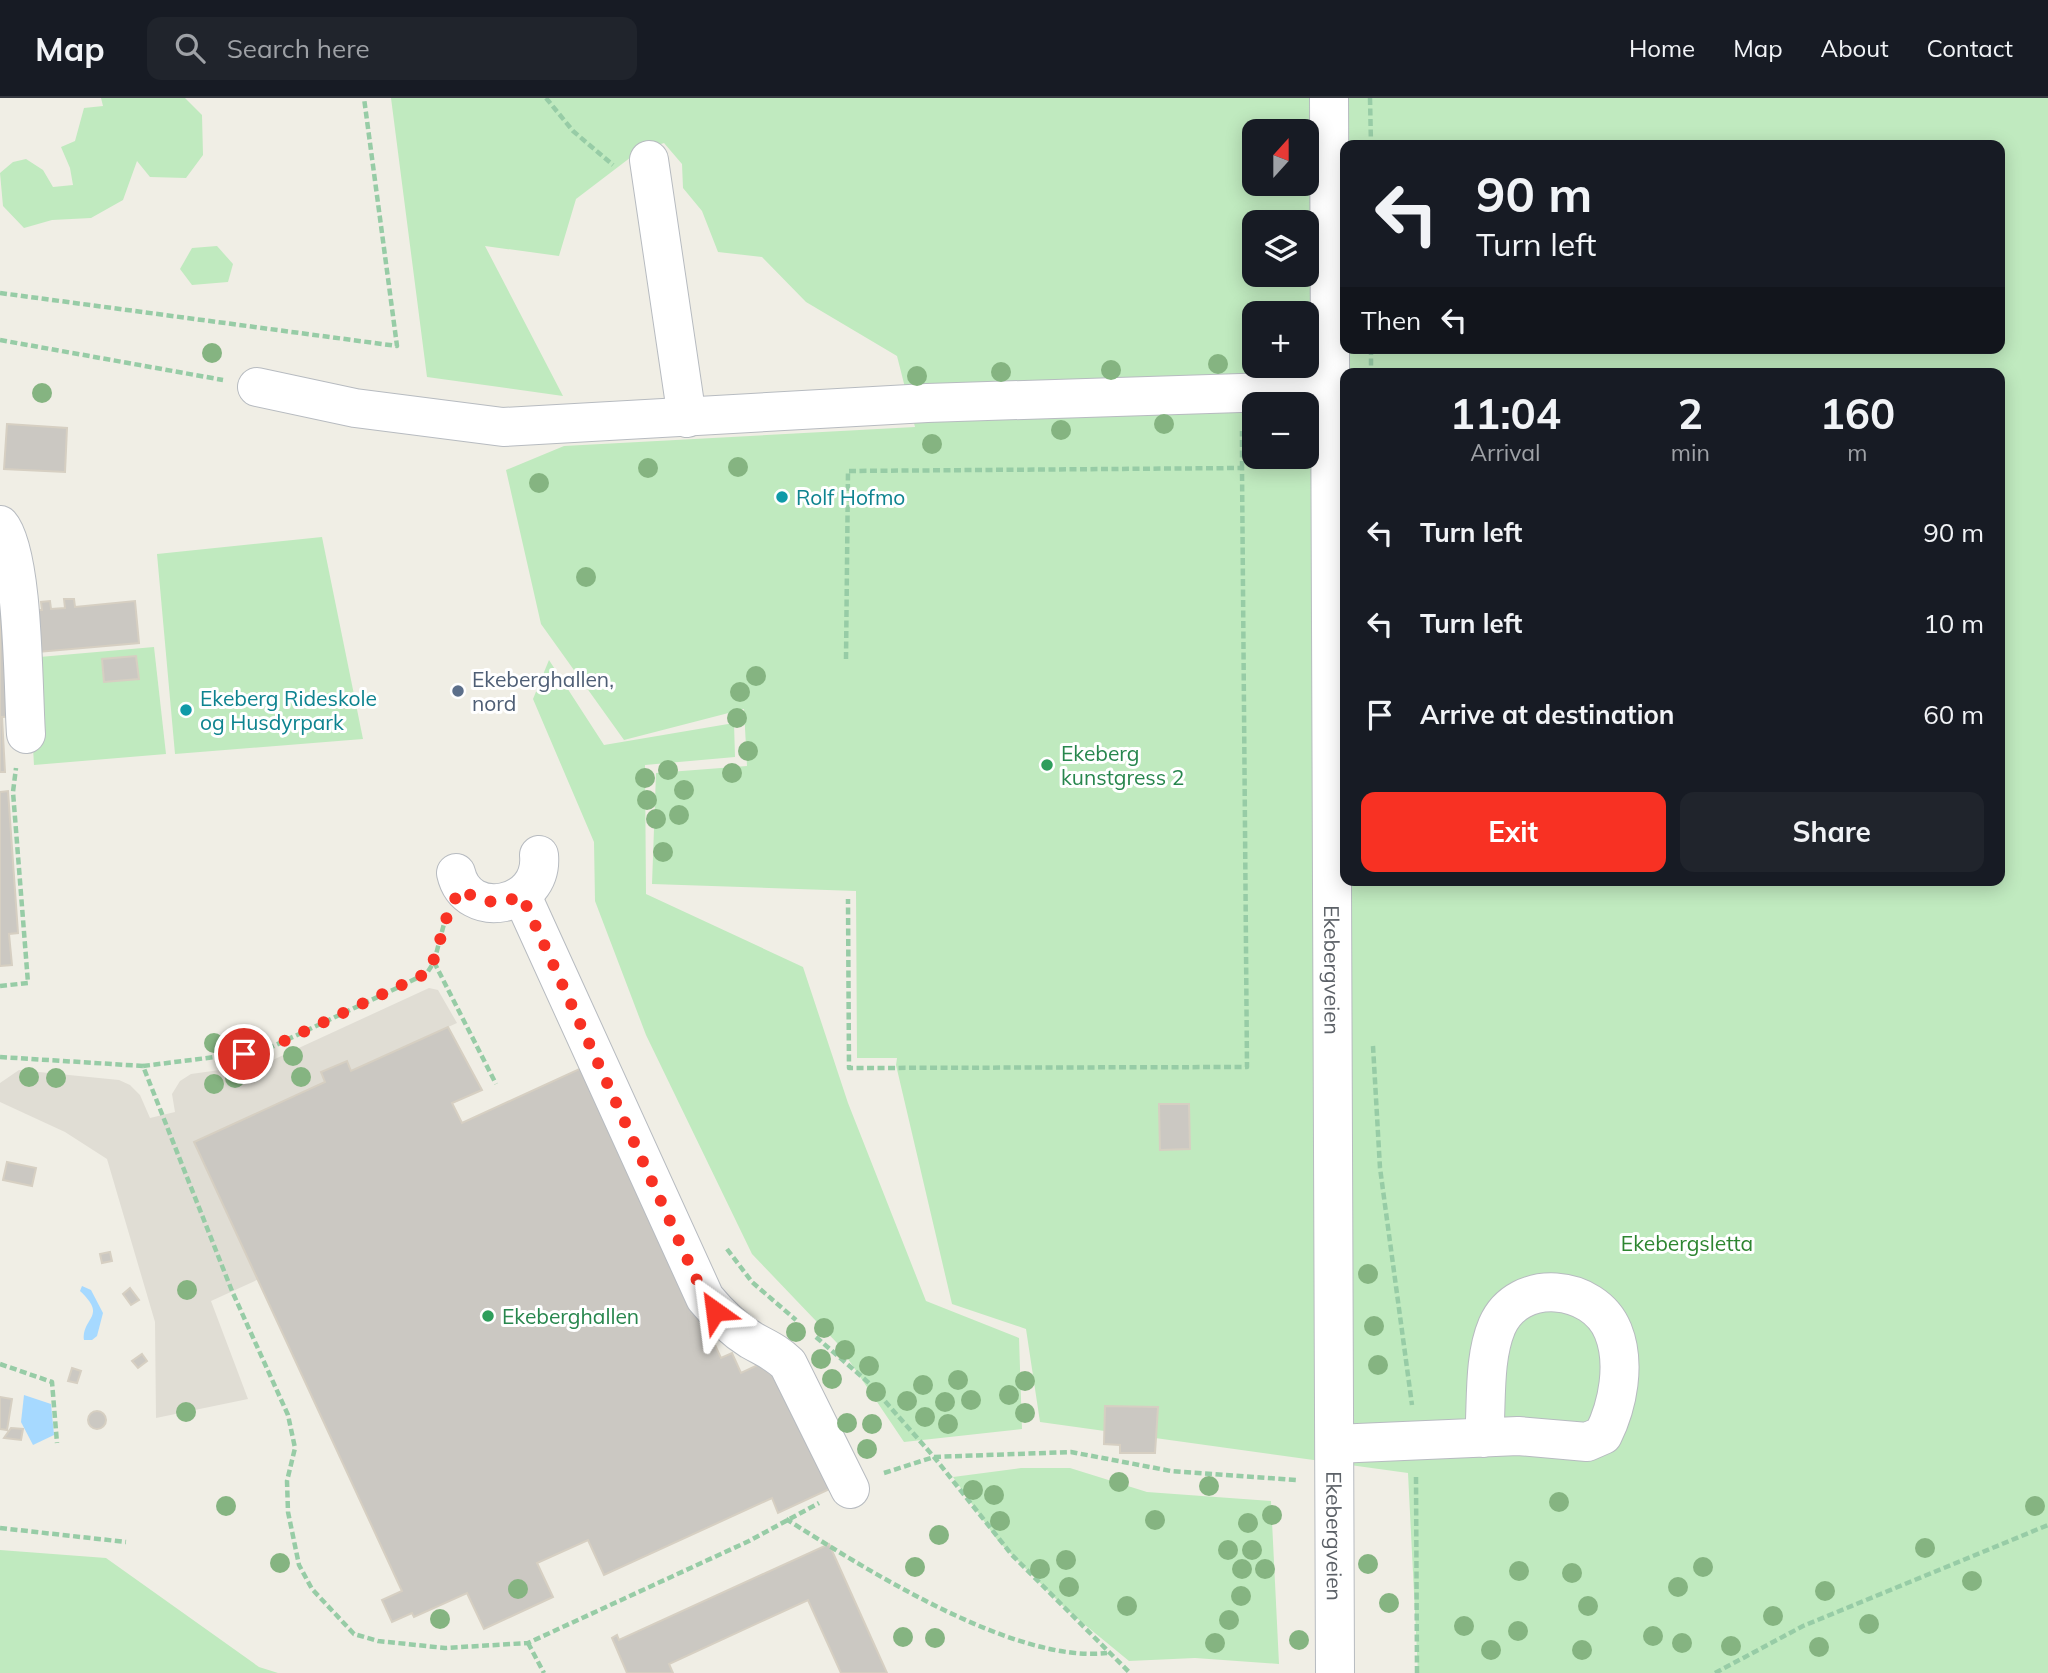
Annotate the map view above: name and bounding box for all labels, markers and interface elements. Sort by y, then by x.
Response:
search box [147,17,637,80]
text: Map [35,28,105,69]
icon: search [171,29,209,67]
text: Search here [227,32,370,65]
text: Home [1629,33,1695,63]
text: Map [1733,33,1783,63]
text: About [1821,33,1889,63]
text: Contact [1927,33,2013,63]
north arrow [1242,119,1320,196]
map controls [1242,119,1319,469]
text: 90 m [1476,163,1592,224]
icon: left [1361,168,1452,259]
button: layers [1242,210,1319,287]
text: Turn left [1476,224,1596,264]
button: + [1242,301,1319,378]
icon: left [1435,301,1473,339]
text: Then [1361,304,1421,337]
text: 11:04 [1450,387,1561,440]
text: 2 [1678,387,1703,440]
text: 160 [1820,387,1895,440]
button: − [1242,392,1319,469]
text: Arrival [1470,438,1541,467]
text: min [1671,438,1710,467]
text: m [1847,438,1868,467]
place label: Rolf Hofmo [796,484,905,510]
marker: Rolf Hofmo [774,489,790,505]
icon: left [1361,514,1399,552]
text: Turn left [1420,516,1522,549]
text: 90 m [1923,516,1984,549]
icon: left [1361,605,1399,643]
text: Turn left [1420,607,1522,640]
text: 10 m [1923,607,1984,640]
place label: Ekeberghallen, nord [472,666,614,716]
marker: Ekeberghallen, nord [450,683,466,699]
place label: Ekeberg Rideskole og Husdyrpark [200,685,377,735]
icon: arrive [1361,696,1399,734]
text: Arrive at destination [1420,698,1675,731]
text: 60 m [1923,698,1984,731]
marker: Ekeberg Rideskole og Husdyrpark [178,702,194,718]
place label: Ekeberg kunstgress 2 [1061,740,1184,790]
marker: Ekeberg kunstgress 2 [1039,757,1055,773]
button: Exit [1361,792,1666,872]
button: Share [1680,792,1984,872]
street label: Ekebergveien [1319,905,1346,1035]
pin [214,1024,274,1084]
icon: arrive [225,1035,263,1073]
park label: Ekebergsletta [1621,1230,1753,1256]
position arrow [678,1274,752,1348]
place label: Ekeberghallen [502,1303,639,1329]
marker: Ekeberghallen [480,1308,496,1324]
street label: Ekebergveien [1321,1471,1348,1601]

